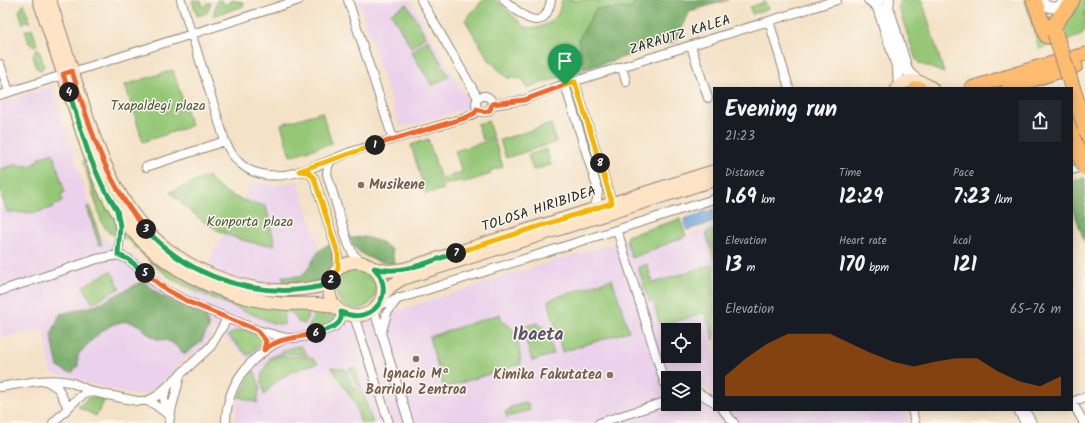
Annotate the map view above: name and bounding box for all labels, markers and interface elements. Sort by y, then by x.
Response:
street label: ZARAUTZ KALEA [626,9,734,61]
pin [548,44,582,85]
icon: arrive [554,50,576,72]
pin: 4 [59,82,79,102]
text: 4 [66,83,72,101]
text: Evening run [725,93,837,128]
park label: Txapaldegi plaza [110,95,206,117]
button: share [1019,100,1061,142]
text: 21:23 [725,126,755,147]
pin: 1 [365,135,385,155]
text: 1 [373,136,377,154]
pin: 8 [590,153,610,173]
text: 8 [597,154,603,172]
text: Distance [725,164,765,182]
text: Time [839,164,861,182]
text: Pace [953,164,974,182]
place label: Musikene [369,174,425,196]
marker: Musikene [356,180,366,190]
street label: TOLOSA HIRIBIDEA [479,180,599,238]
text: 1.69 [725,182,757,214]
text: 12:29 [839,182,883,214]
text: 7:23 [953,182,990,214]
text: km [757,191,775,209]
text: /km [990,191,1012,209]
park label: Konporta plaza [207,211,293,233]
pin: 3 [136,219,156,239]
text: 3 [143,220,149,238]
text: Elevation [725,232,767,250]
text: Heart rate [839,232,887,250]
text: kcal [953,232,971,250]
pin: 7 [446,243,466,263]
text: 7 [453,244,459,262]
text: 13 [725,250,742,282]
text: 170 [839,250,865,282]
text: 121 [953,250,977,282]
text: m [742,259,755,277]
text: bpm [865,259,889,277]
pin: 5 [135,263,155,283]
text: 5 [142,264,148,282]
pin: 2 [321,270,341,290]
text: 2 [328,271,334,289]
text: Elevation [725,299,774,320]
text: 65–76 m [1010,299,1061,320]
district label: Ibaeta [512,321,564,350]
pin: 6 [306,323,326,343]
map controls [661,323,701,411]
button: locate [661,323,701,363]
text: 6 [313,324,319,342]
marker: Ignacio Mª Barriola Zentroa [411,354,421,364]
place label: Ignacio Mª Barriola Zentroa [366,363,466,401]
place label: Kimika Fakutatea [493,364,602,386]
marker: Kimika Fakutatea [605,370,615,380]
button: layers [661,371,701,411]

